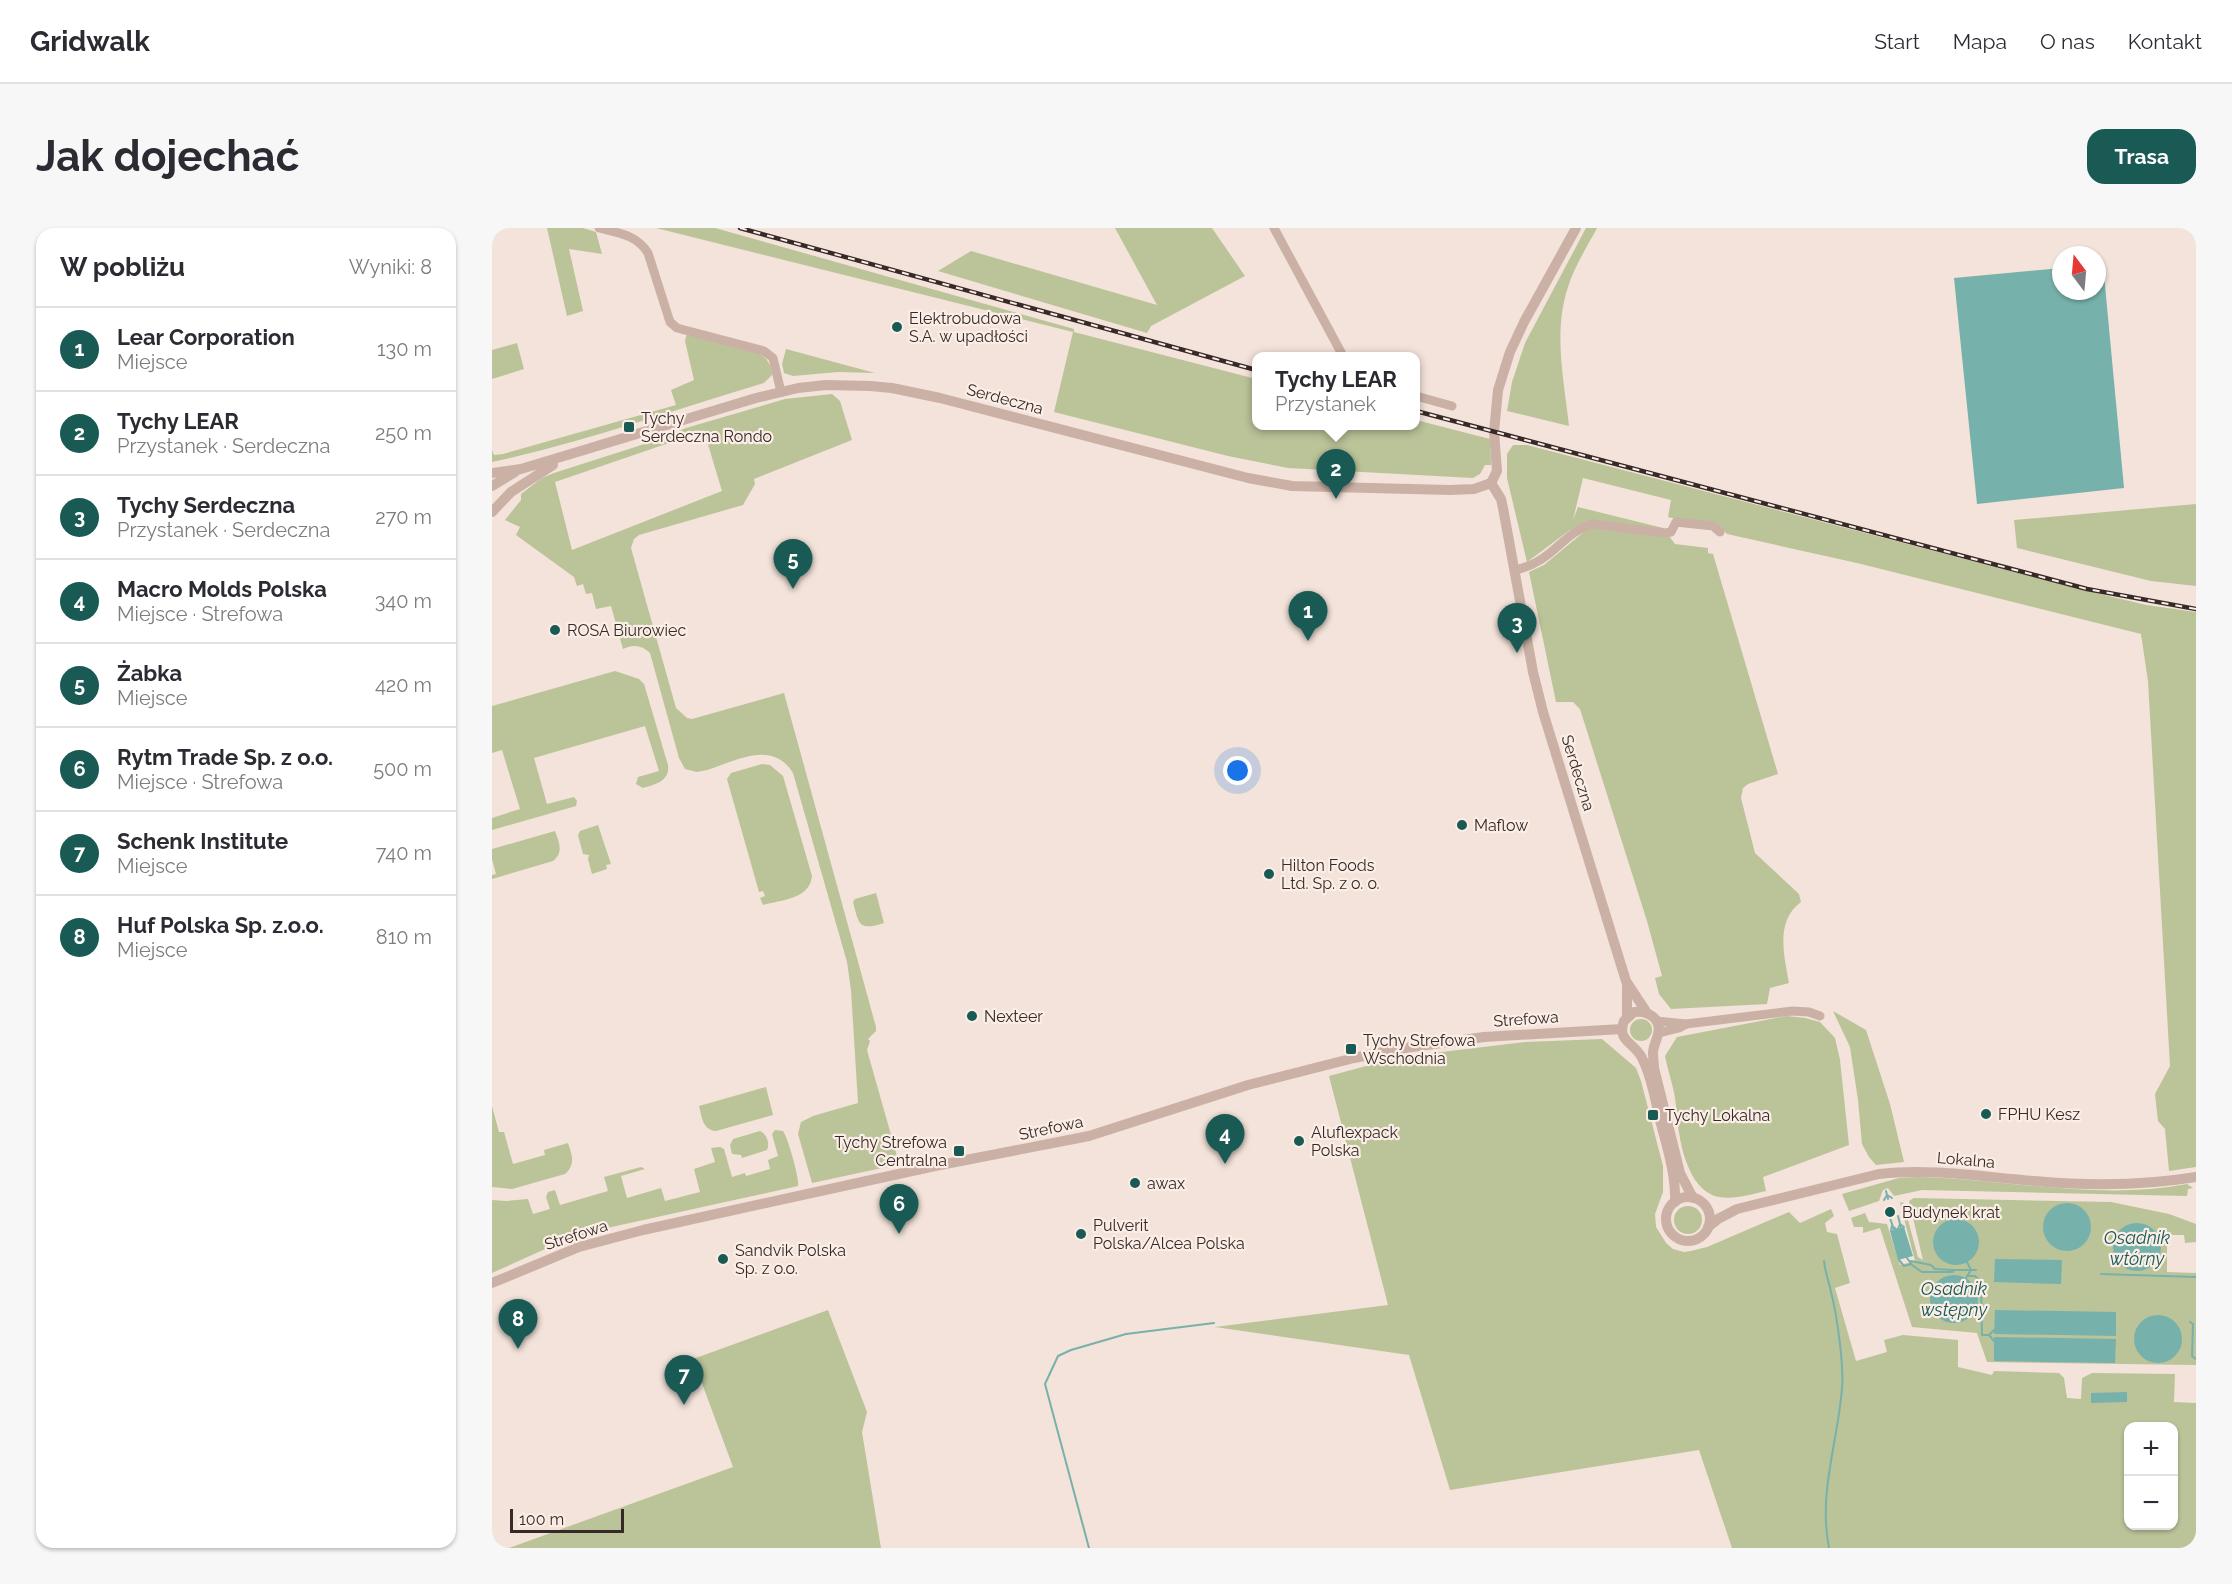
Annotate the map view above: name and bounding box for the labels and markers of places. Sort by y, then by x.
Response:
place label: Elektrobudowa S.A. w upadłości [909,309,1028,346]
marker: Elektrobudowa S.A. w upadłości [890,320,904,334]
place label: Tychy Serdeczna Rondo [641,409,772,446]
marker: Tychy Serdeczna Rondo [622,420,636,434]
pin: 2 [1316,450,1356,499]
pin: 5 [774,540,812,589]
pin: 1 [1288,592,1328,641]
pin: 3 [1498,604,1536,653]
place label: ROSA Biurowiec [567,621,686,640]
marker: ROSA Biurowiec [548,623,562,637]
place label: Maflow [1474,816,1528,835]
marker: Maflow [1455,818,1469,832]
place label: Hilton Foods Ltd. Sp. z o. o. [1281,856,1380,893]
marker: Hilton Foods Ltd. Sp. z o. o. [1262,867,1276,881]
place label: Nexteer [984,1007,1043,1026]
marker: Nexteer [965,1009,979,1023]
place label: Tychy Strefowa Wschodnia [1363,1031,1475,1068]
marker: Tychy Strefowa Wschodnia [1344,1042,1358,1056]
place label: FPHU Kesz [1998,1105,2080,1124]
place label: Tychy Lokalna [1665,1106,1770,1125]
marker: FPHU Kesz [1979,1107,1993,1121]
marker: Tychy Lokalna [1646,1108,1660,1122]
pin: 4 [1206,1114,1244,1164]
place label: Aluflexpack Polska [1311,1123,1399,1160]
place label: Tychy Strefowa Centralna [835,1133,947,1170]
marker: Aluflexpack Polska [1292,1134,1306,1148]
marker: Tychy Strefowa Centralna [952,1144,966,1158]
place label: awax [1147,1174,1185,1193]
marker: awax [1128,1176,1142,1190]
pin: 6 [880,1184,918,1234]
place label: Budynek krat [1902,1203,2001,1222]
marker: Budynek krat [1883,1205,1897,1219]
place label: Pulverit Polska/Alcea Polska [1093,1216,1245,1253]
marker: Pulverit Polska/Alcea Polska [1074,1227,1088,1241]
place label: Sandvik Polska Sp. z o.o. [735,1241,846,1278]
marker: Sandvik Polska Sp. z o.o. [716,1252,730,1266]
pin: 8 [498,1300,538,1349]
pin: 7 [664,1356,704,1405]

